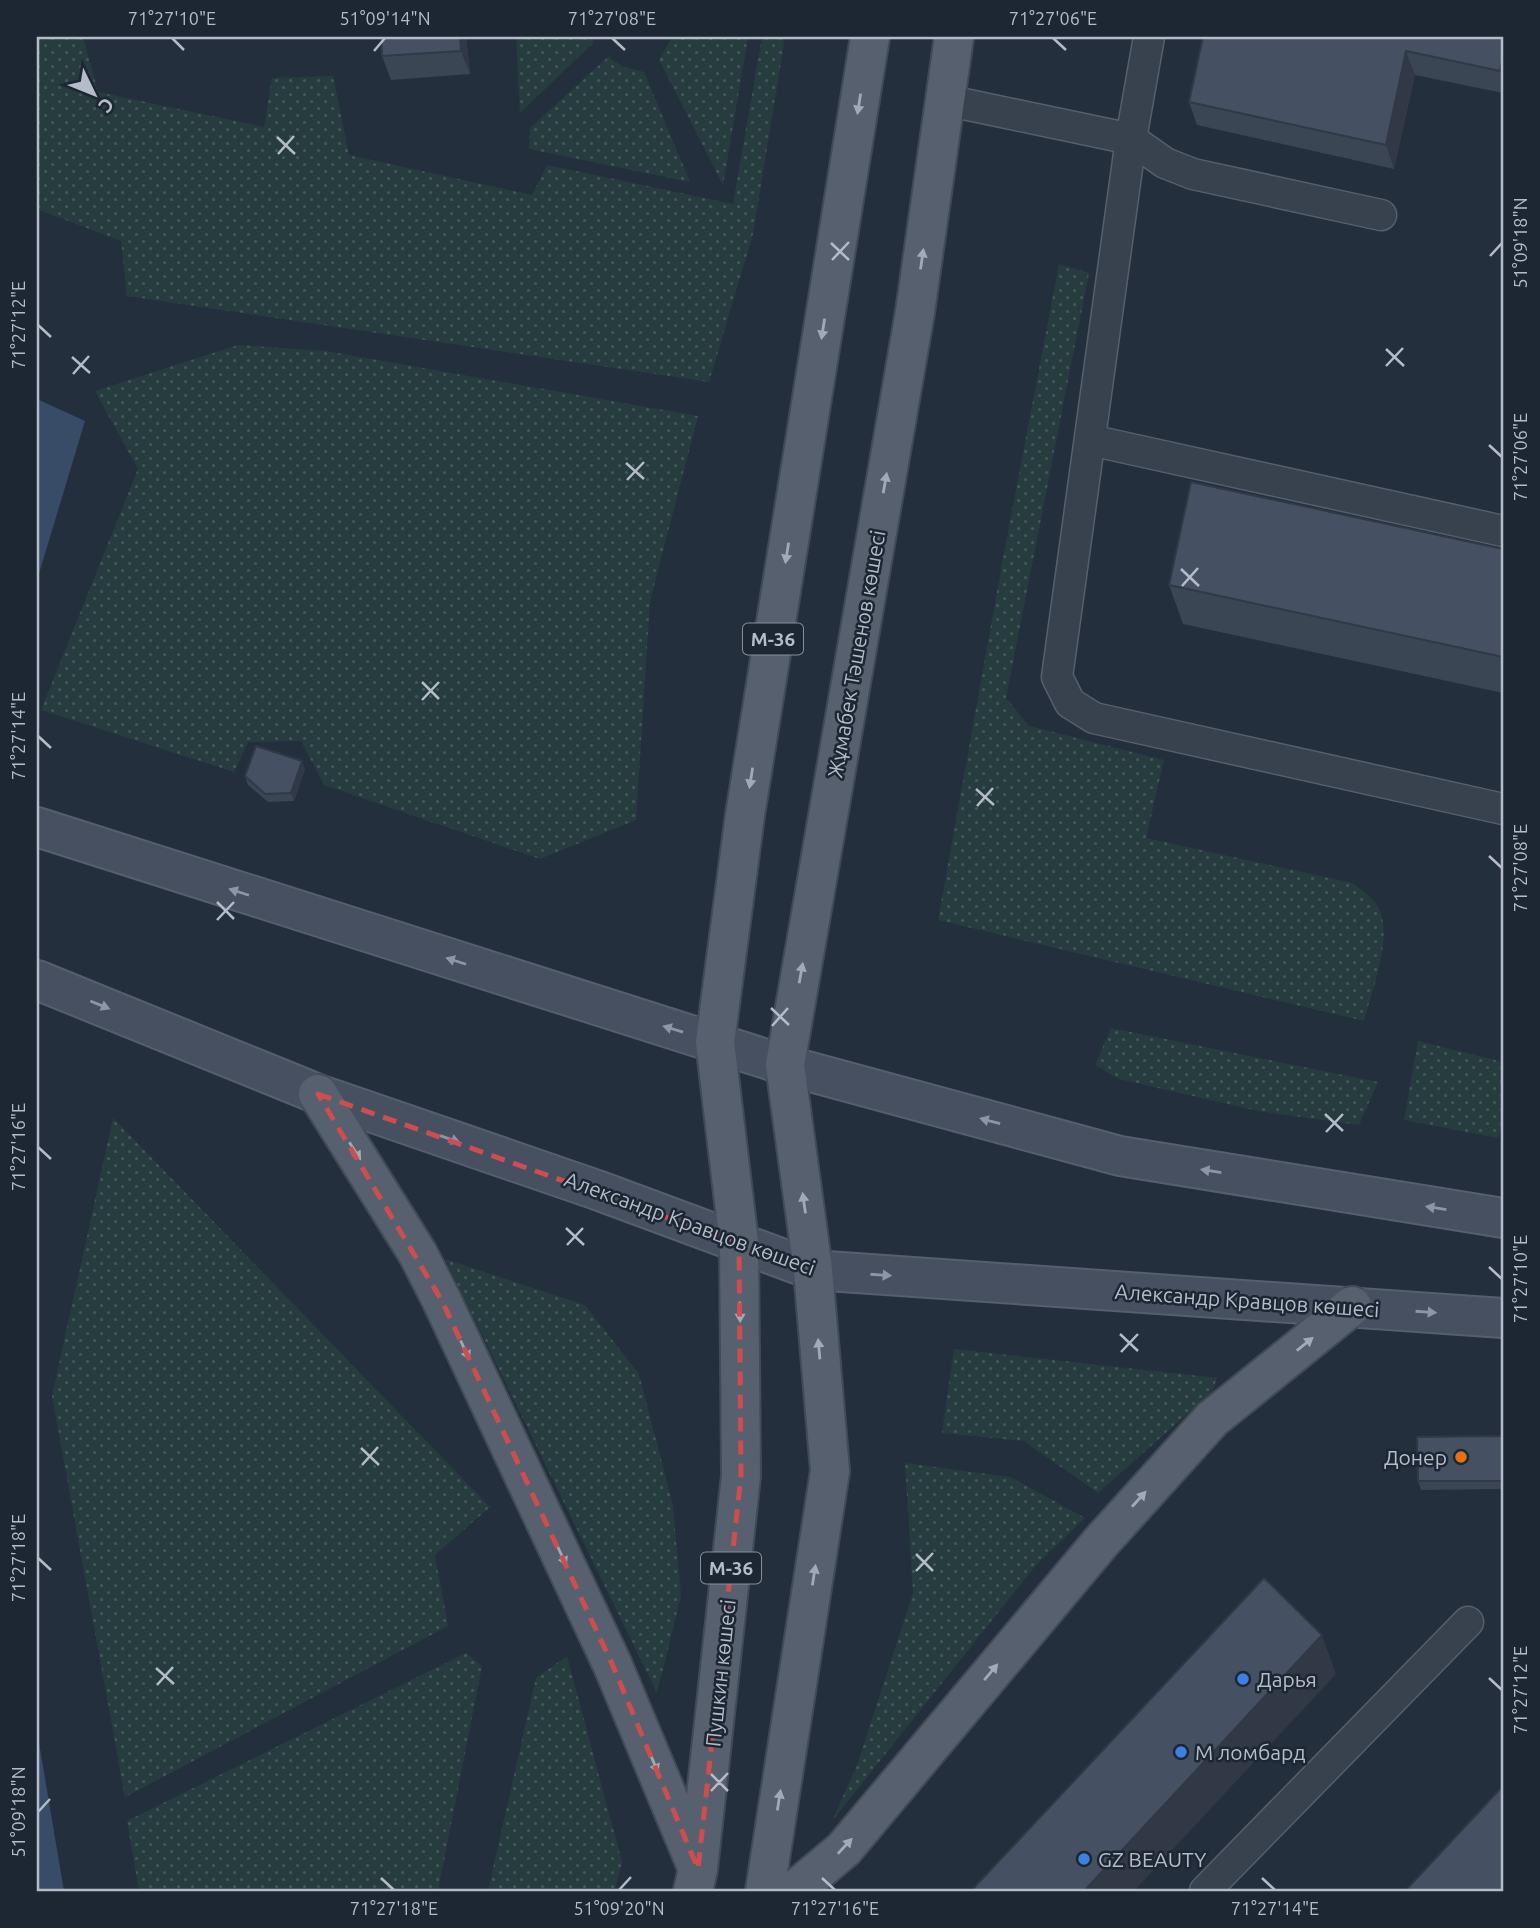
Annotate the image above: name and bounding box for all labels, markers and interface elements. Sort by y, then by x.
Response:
text: 71°27'10"E [128,8,216,28]
text: 51°09'14"N [339,8,431,28]
text: 71°27'08"E [568,8,656,28]
text: 71°27'06"E [1009,8,1097,28]
north arrow [60,60,130,130]
one-way arrow [853,93,864,115]
text: С [94,94,119,118]
text: 51°09'18"N [1510,197,1530,289]
one-way arrow [917,248,928,270]
text: 71°27'12"E [8,281,28,369]
one-way arrow [817,318,828,340]
text: 71°27'06"E [1510,413,1530,501]
one-way arrow [880,472,891,494]
street label: Жұмабек Тәшенов көшесі [822,528,890,780]
one-way arrow [781,542,792,564]
road number: M-36 [743,624,803,654]
text: 71°27'14"E [8,692,28,780]
one-way arrow [745,767,756,789]
text: 71°27'08"E [1510,824,1530,912]
one-way arrow [229,886,250,897]
one-way arrow [445,955,466,965]
one-way arrow [796,962,807,984]
one-way arrow [90,1000,111,1011]
one-way arrow [662,1023,683,1034]
text: 71°27'16"E [8,1103,28,1191]
one-way arrow [979,1115,1001,1126]
one-way arrow [439,1134,460,1145]
one-way arrow [348,1142,362,1160]
one-way arrow [1200,1165,1222,1176]
street label: Александр Кравцов көшесі [561,1166,819,1280]
one-way arrow [798,1192,809,1214]
one-way arrow [1425,1202,1447,1213]
text: 71°27'10"E [1510,1235,1530,1323]
one-way arrow [870,1270,892,1281]
street label: Александр Кравцов көшесі [1114,1279,1380,1321]
one-way arrow [734,1301,746,1323]
one-way arrow [1415,1307,1437,1318]
one-way arrow [1297,1337,1314,1352]
one-way arrow [813,1338,824,1360]
one-way arrow [460,1339,471,1360]
place label: Донер [1384,1445,1447,1469]
marker: Донер [1453,1449,1469,1465]
one-way arrow [1131,1490,1147,1508]
text: 71°27'18"E [8,1514,28,1602]
one-way arrow [557,1545,568,1566]
road number: M-36 [701,1552,761,1584]
one-way arrow [809,1564,820,1586]
street label: Пушкин көшесі [700,1598,740,1748]
text: 71°27'12"E [1510,1646,1530,1734]
one-way arrow [983,1663,998,1680]
place label: Дарья [1257,1667,1317,1691]
marker: Дарья [1235,1671,1251,1687]
place label: М ломбард [1195,1740,1306,1764]
marker: М ломбард [1173,1744,1189,1760]
one-way arrow [649,1753,660,1774]
text: 51°09'18"N [8,1766,28,1858]
one-way arrow [774,1788,785,1810]
one-way arrow [837,1838,853,1855]
place label: GZ BEAUTY [1098,1847,1206,1871]
marker: GZ BEAUTY [1076,1851,1092,1867]
text: 71°27'18"E [350,1898,438,1918]
text: 51°09'20"N [573,1898,665,1918]
text: 71°27'16"E [791,1898,879,1918]
text: 71°27'14"E [1231,1898,1319,1918]

